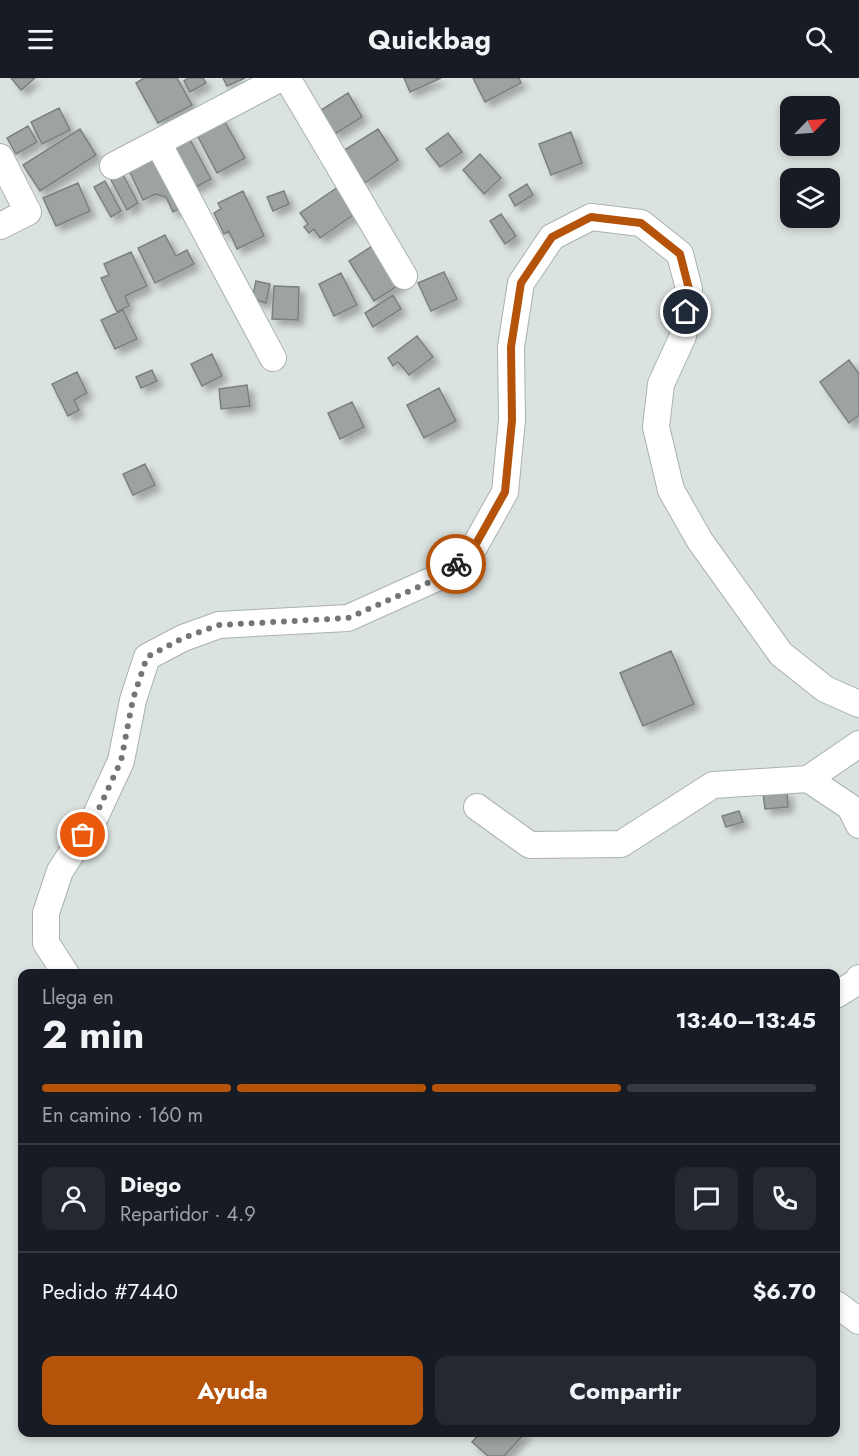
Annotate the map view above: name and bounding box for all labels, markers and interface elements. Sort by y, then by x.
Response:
text: Quickbag [368,20,491,59]
icon: menu [24,23,57,56]
icon: search [802,23,835,56]
north arrow [780,96,840,156]
map controls [780,96,840,228]
button: layers [780,168,840,228]
pin [660,286,711,337]
icon: home [669,295,702,328]
courier [426,534,486,594]
icon: bike [440,548,473,581]
pin [57,809,108,860]
icon: bag [66,818,99,851]
text: Llega en [42,983,114,1012]
text: 13:40–13:45 [675,1004,816,1036]
text: 2 min [42,1006,144,1063]
text: En camino · 160 m [42,1101,203,1130]
button: person [42,1167,105,1230]
button: chat [675,1167,738,1230]
button: phone [753,1167,816,1230]
text: Diego [120,1168,181,1200]
text: Repartidor · 4.9 [120,1200,256,1229]
text: Pedido #7440 [42,1275,178,1307]
text: $6.70 [753,1275,816,1307]
button: Ayuda [42,1356,423,1425]
button: Compartir [435,1356,816,1425]

